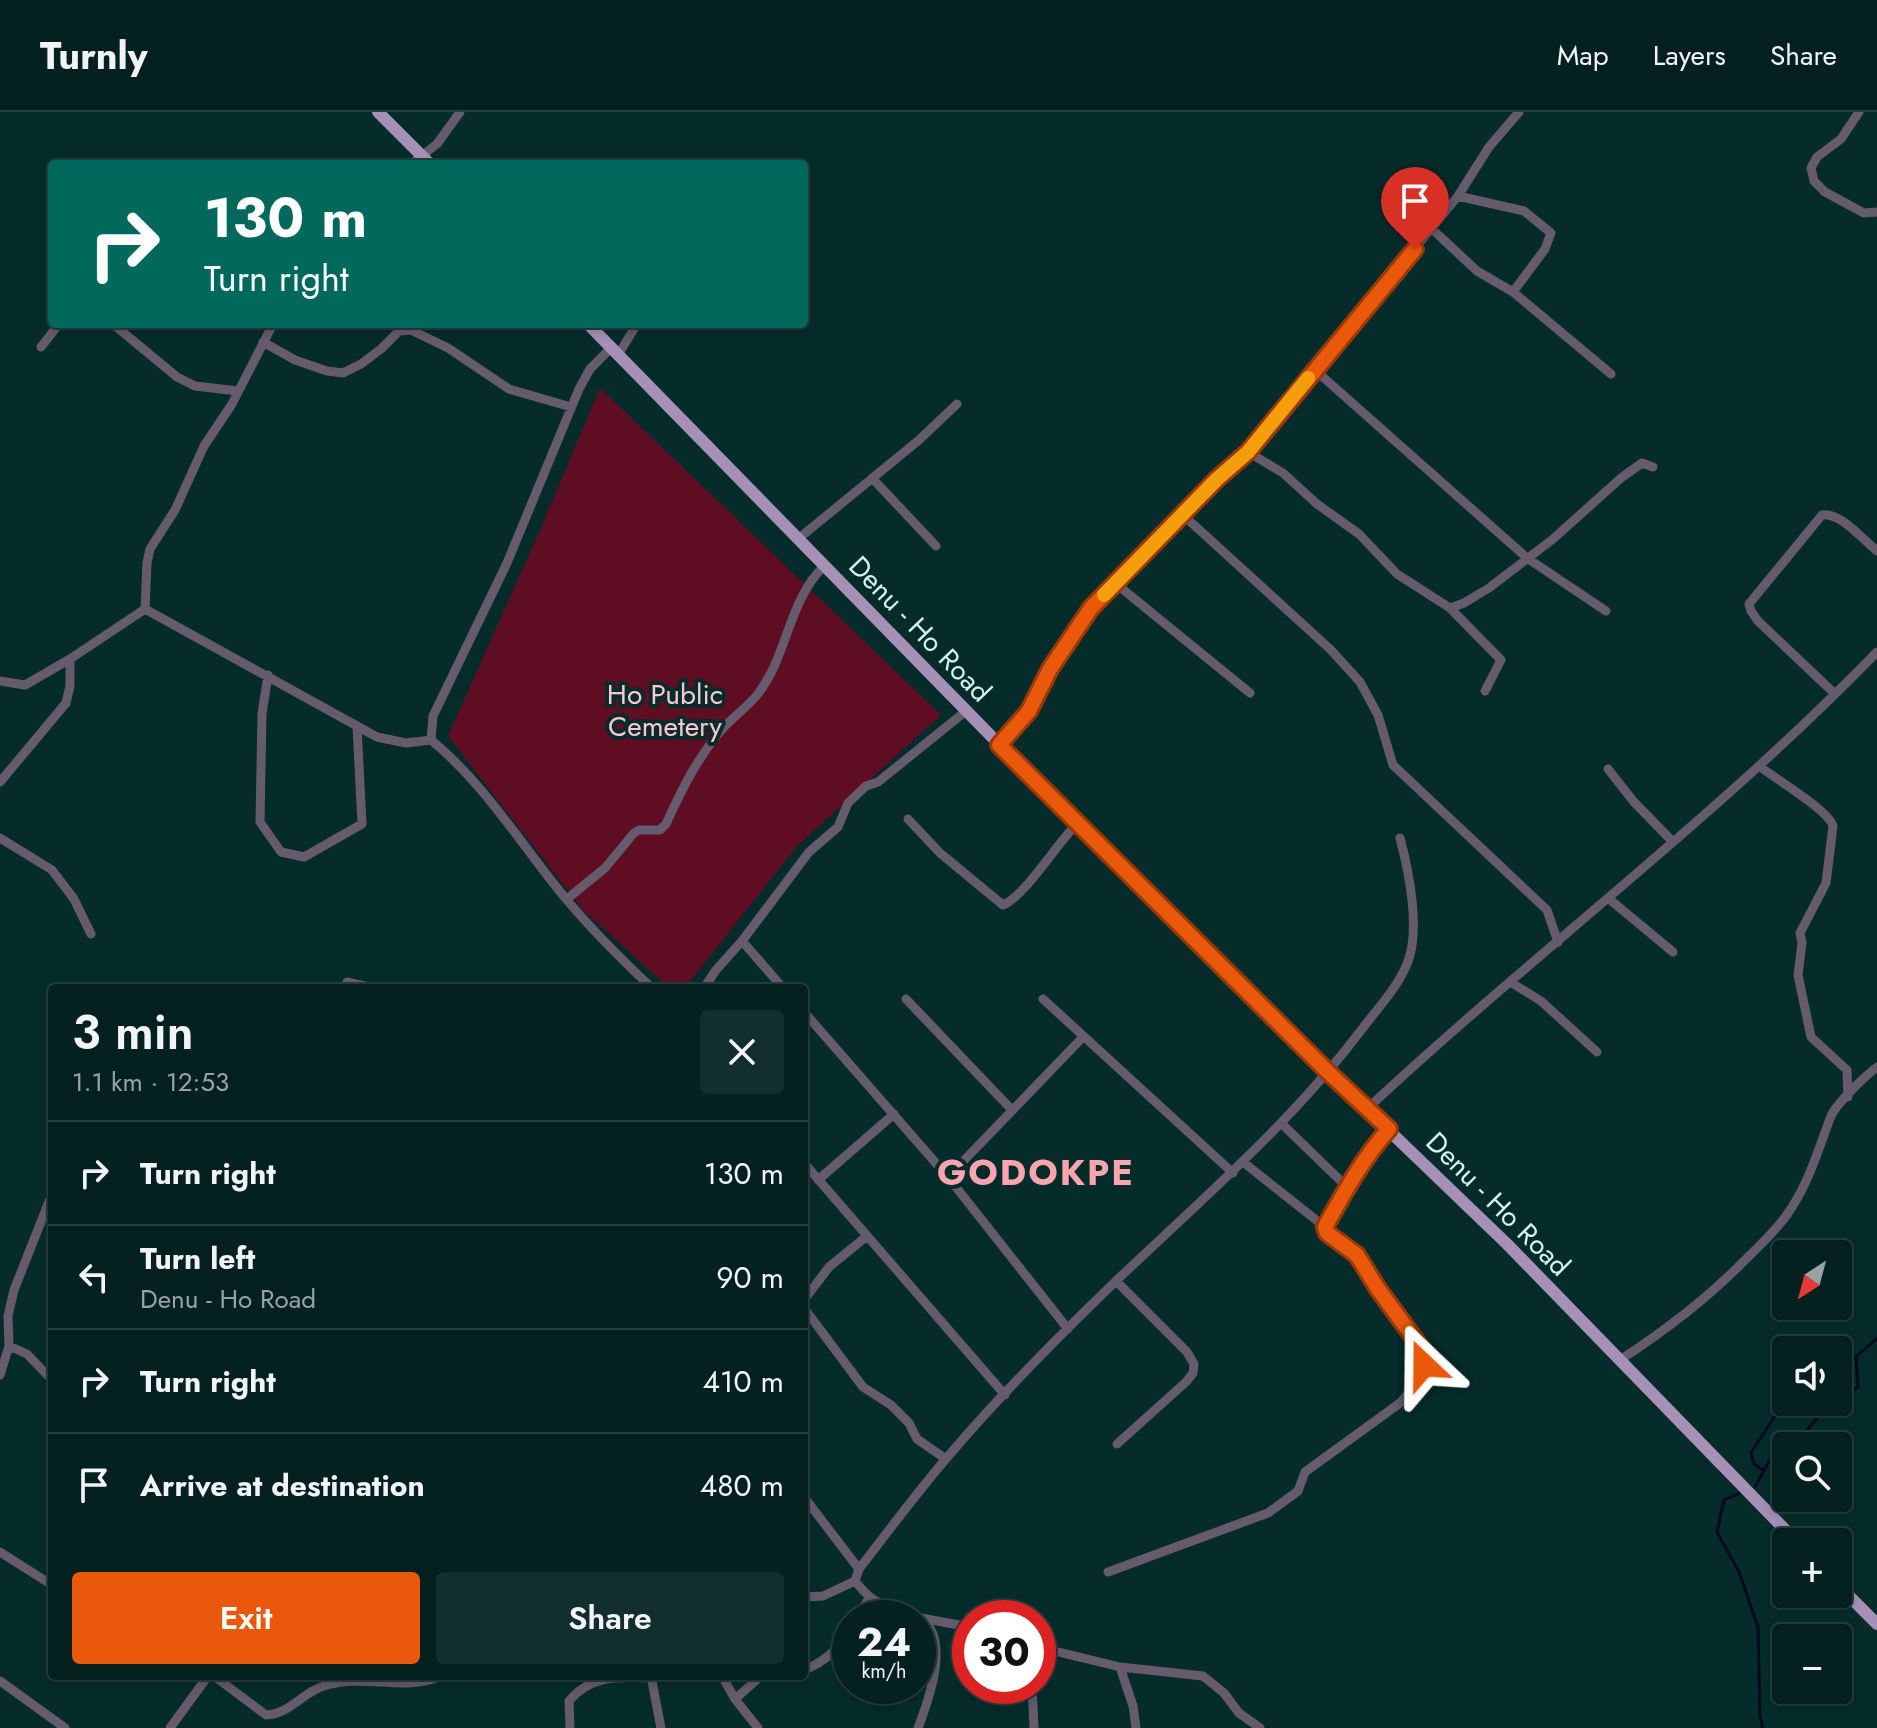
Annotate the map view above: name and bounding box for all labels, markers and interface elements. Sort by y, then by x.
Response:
text: Turnly [40,28,148,83]
text: Map [1557,35,1609,76]
text: Layers [1653,35,1726,76]
text: Share [1770,35,1837,76]
pin [1381,167,1449,249]
text: 130 m [204,177,367,258]
icon: arrive [1393,179,1437,223]
icon: right [72,192,176,296]
text: Turn right [204,252,349,304]
street label: Denu - Ho Road [839,547,1001,711]
park label: Ho Public Cemetery [607,674,723,747]
text: 3 min [72,998,194,1067]
button: close [700,1010,784,1094]
text: 1.1 km · 12:53 [72,1063,229,1101]
street label: Denu - Ho Road [1416,1122,1580,1286]
district label: GODOKPE [937,1146,1135,1198]
icon: right [72,1151,116,1195]
text: Turn right [140,1152,276,1195]
text: 130 m [704,1152,784,1195]
text: Turn left [140,1237,255,1280]
north arrow [1772,1240,1852,1320]
map controls [1772,1240,1852,1704]
icon: left [72,1255,116,1299]
text: 90 m [716,1256,784,1299]
text: Denu - Ho Road [140,1280,316,1318]
position arrow [1382,1323,1466,1407]
button: sound [1772,1336,1852,1416]
icon: right [72,1359,116,1403]
text: Turn right [140,1360,276,1403]
text: 410 m [703,1360,784,1403]
button: search [1772,1432,1852,1512]
icon: arrive [72,1463,116,1507]
text: Arrive at destination [140,1464,425,1507]
text: 480 m [700,1464,784,1507]
button: + [1772,1528,1852,1608]
button: Exit [72,1572,420,1664]
button: Share [436,1572,784,1664]
speed limit sign: 30 [952,1600,1056,1704]
text: 24 [857,1613,911,1671]
button: − [1772,1624,1852,1704]
text: km/h [861,1657,907,1686]

